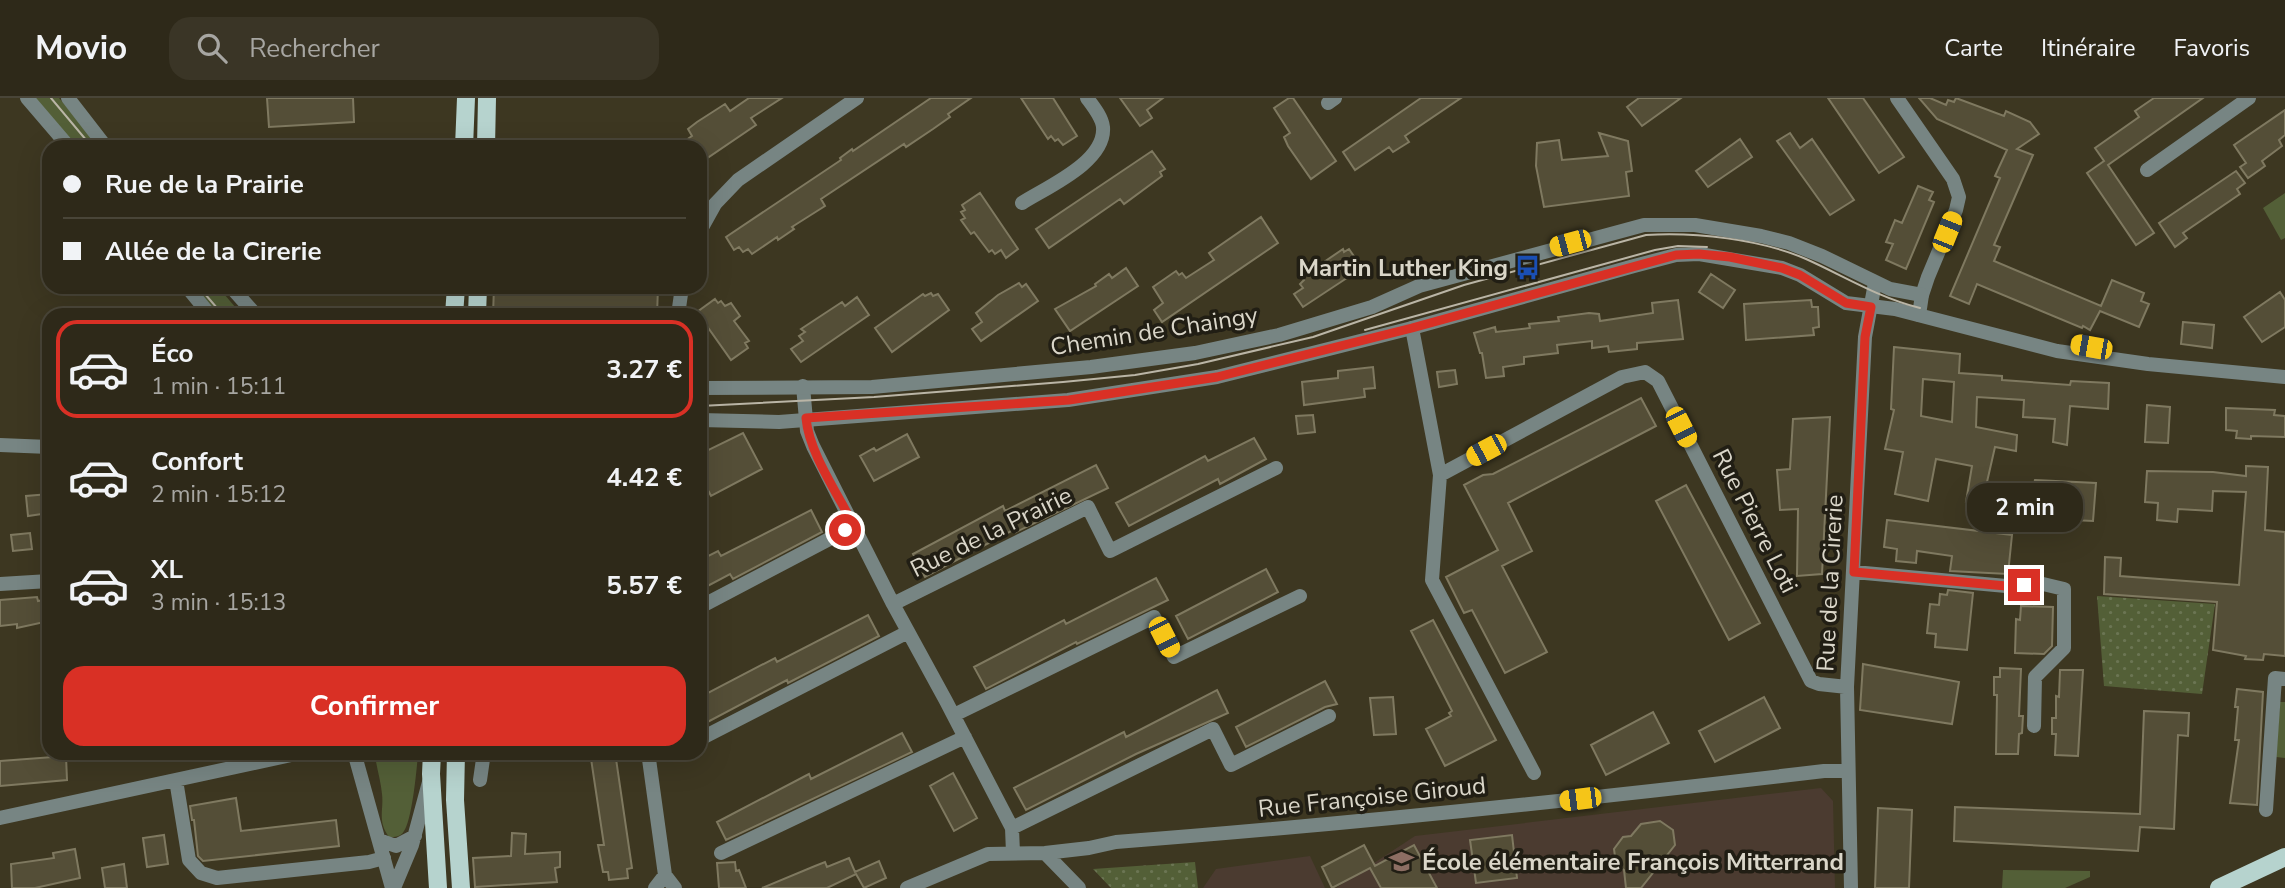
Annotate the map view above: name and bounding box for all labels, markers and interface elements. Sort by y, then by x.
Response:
search box [169,17,659,80]
text: Movio [35,26,127,71]
icon: search [193,29,231,67]
text: Rechercher [249,31,380,66]
text: Carte [1944,32,2003,64]
text: Itinéraire [2041,32,2135,64]
text: Favoris [2173,32,2250,64]
text: Rue de la Prairie [105,167,304,202]
car [1930,209,1965,255]
car [1547,227,1594,259]
text: Allée de la Cirerie [105,234,322,269]
place label: Martin Luther King [1298,252,1508,284]
bus stop icon: Martin Luther King [1514,254,1542,282]
street label: Chemin de Chaingy [1048,299,1261,363]
car [2069,333,2114,361]
text: Éco [151,336,193,371]
icon: car [67,338,130,401]
text: 3.27 € [606,352,682,387]
text: 1 min · 15:11 [151,371,286,402]
car [1663,404,1700,450]
car [1463,431,1510,469]
street label: Rue Pierre Loti [1705,443,1805,599]
text: Confort [151,444,243,479]
icon: car [67,446,130,509]
text: 4.42 € [606,460,682,495]
text: 2 min · 15:12 [151,479,286,510]
street label: Rue de la Prairie [905,479,1077,585]
callout: 2 min [1966,484,2082,532]
text: 2 min [1995,492,2055,523]
street label: Rue de la Cirerie [1809,494,1851,672]
route start [829,514,861,546]
text: XL [151,552,183,587]
icon: car [67,554,130,617]
text: 5.57 € [606,568,682,603]
route end [2008,569,2040,601]
text: 3 min · 15:13 [151,587,286,618]
car [1146,614,1183,660]
button: Confirmer [63,666,686,746]
street label: Rue Françoise Giroud [1257,769,1487,825]
car [1558,786,1603,812]
place label: École élémentaire François Mitterrand [1422,846,1844,878]
school or university icon: École élémentaire François Mitterrand [1388,848,1416,876]

